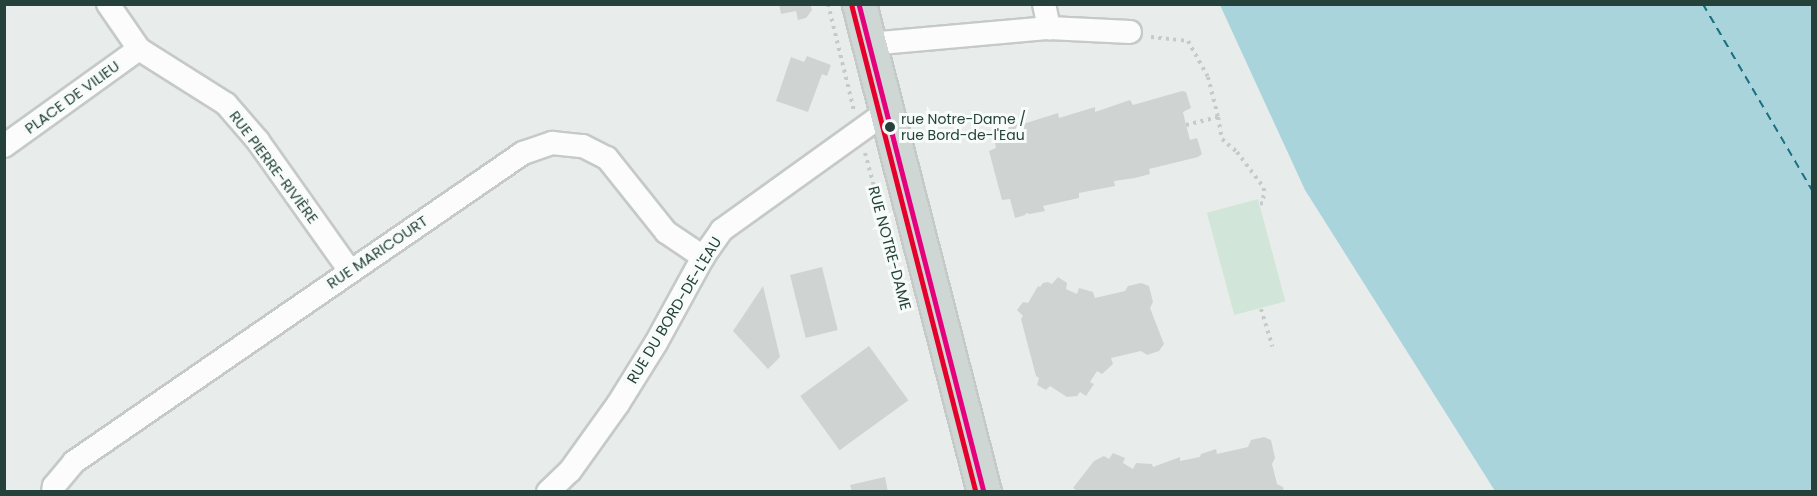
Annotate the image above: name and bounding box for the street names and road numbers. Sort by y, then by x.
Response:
street label: PLACE DE VILIEU [21,57,123,137]
street label: RUE PIERRE-RIVIÈRE [226,107,322,227]
street label: RUE NOTRE-DAME [865,184,915,312]
street label: RUE MARICOURT [323,212,431,292]
street label: RUE DU BORD-DE-L'EAU [623,233,725,387]

